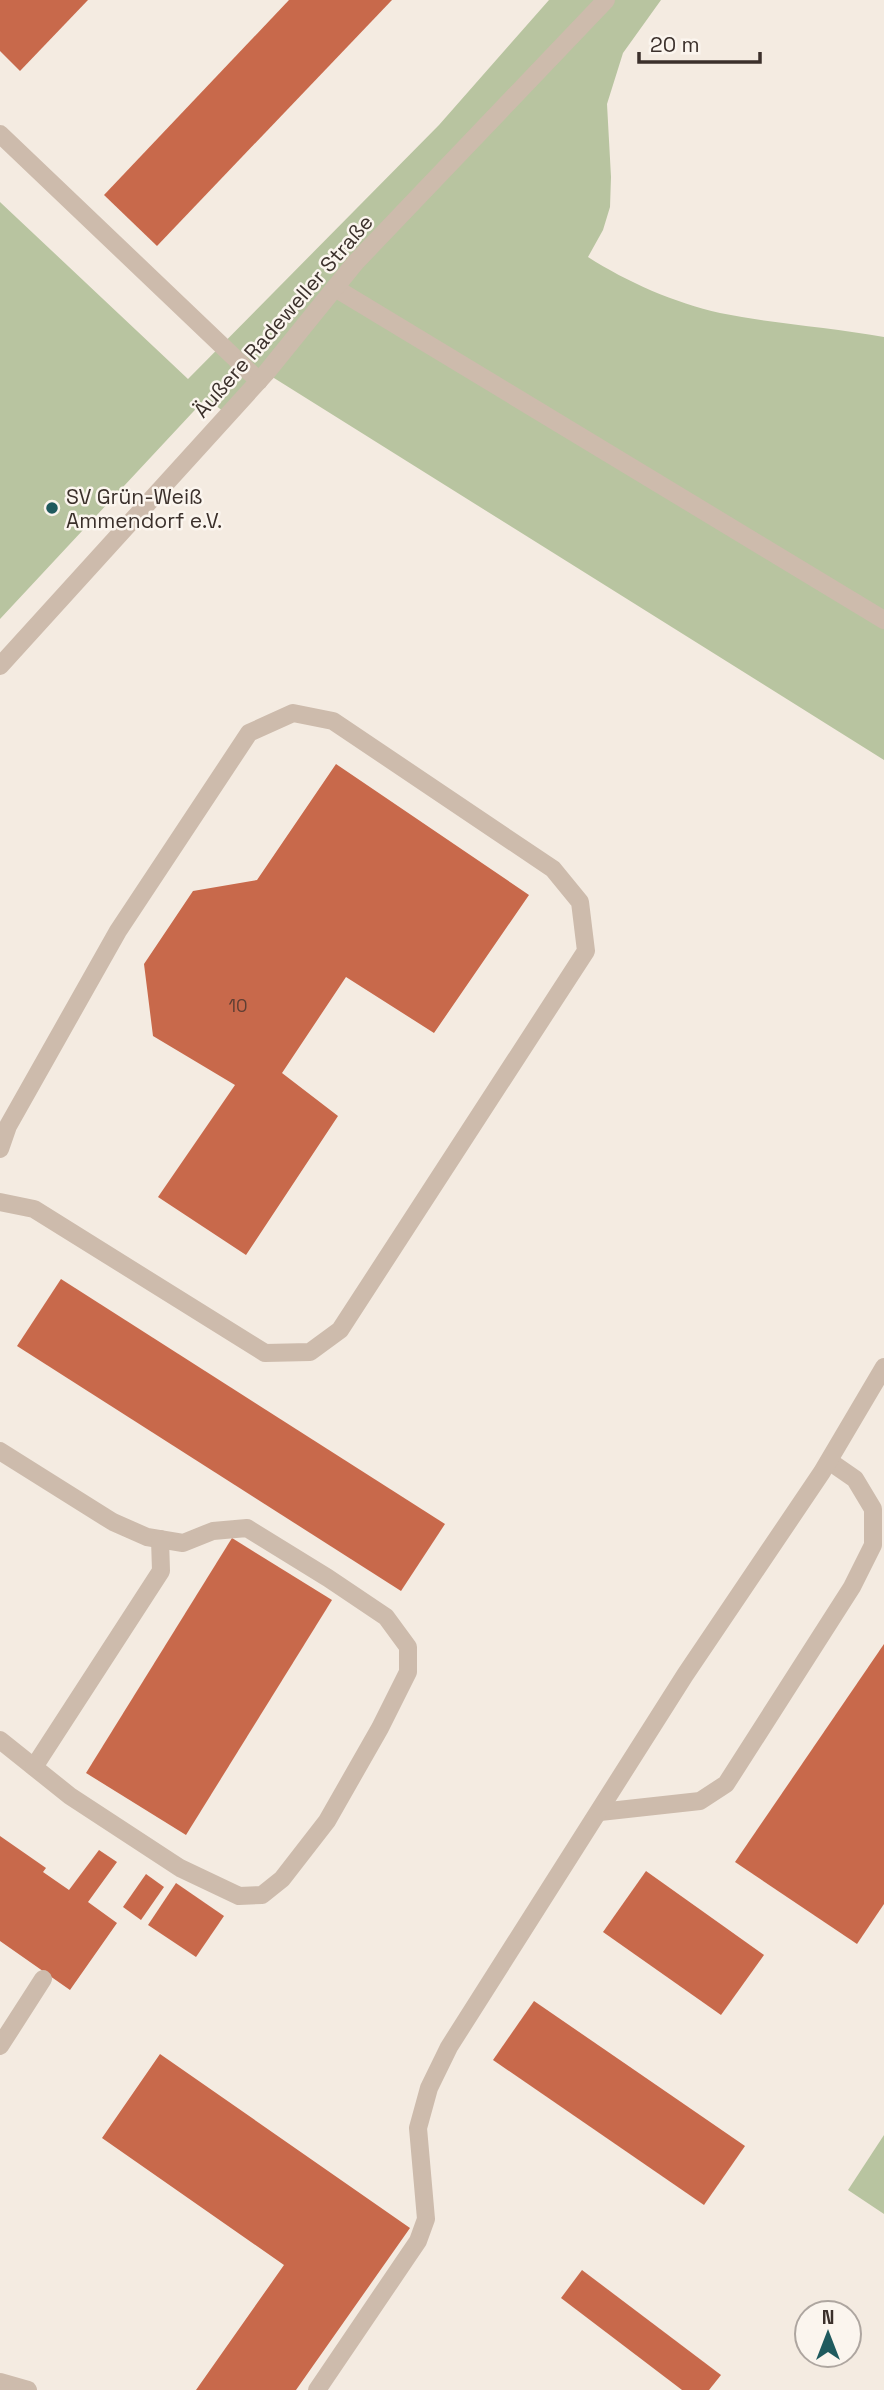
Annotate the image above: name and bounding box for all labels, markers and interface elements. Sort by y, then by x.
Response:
scale bar [639,21,760,65]
text: 20 m [650,31,700,58]
street label: Äußere Radeweller Straße [187,209,379,423]
place label: SV Grün-Weiß Ammendorf e.V. [66,483,222,534]
marker: SV Grün-Weiß Ammendorf e.V. [44,500,60,516]
house number: 10 [228,994,248,1017]
north arrow [793,2299,863,2369]
text: N [822,2305,834,2330]

